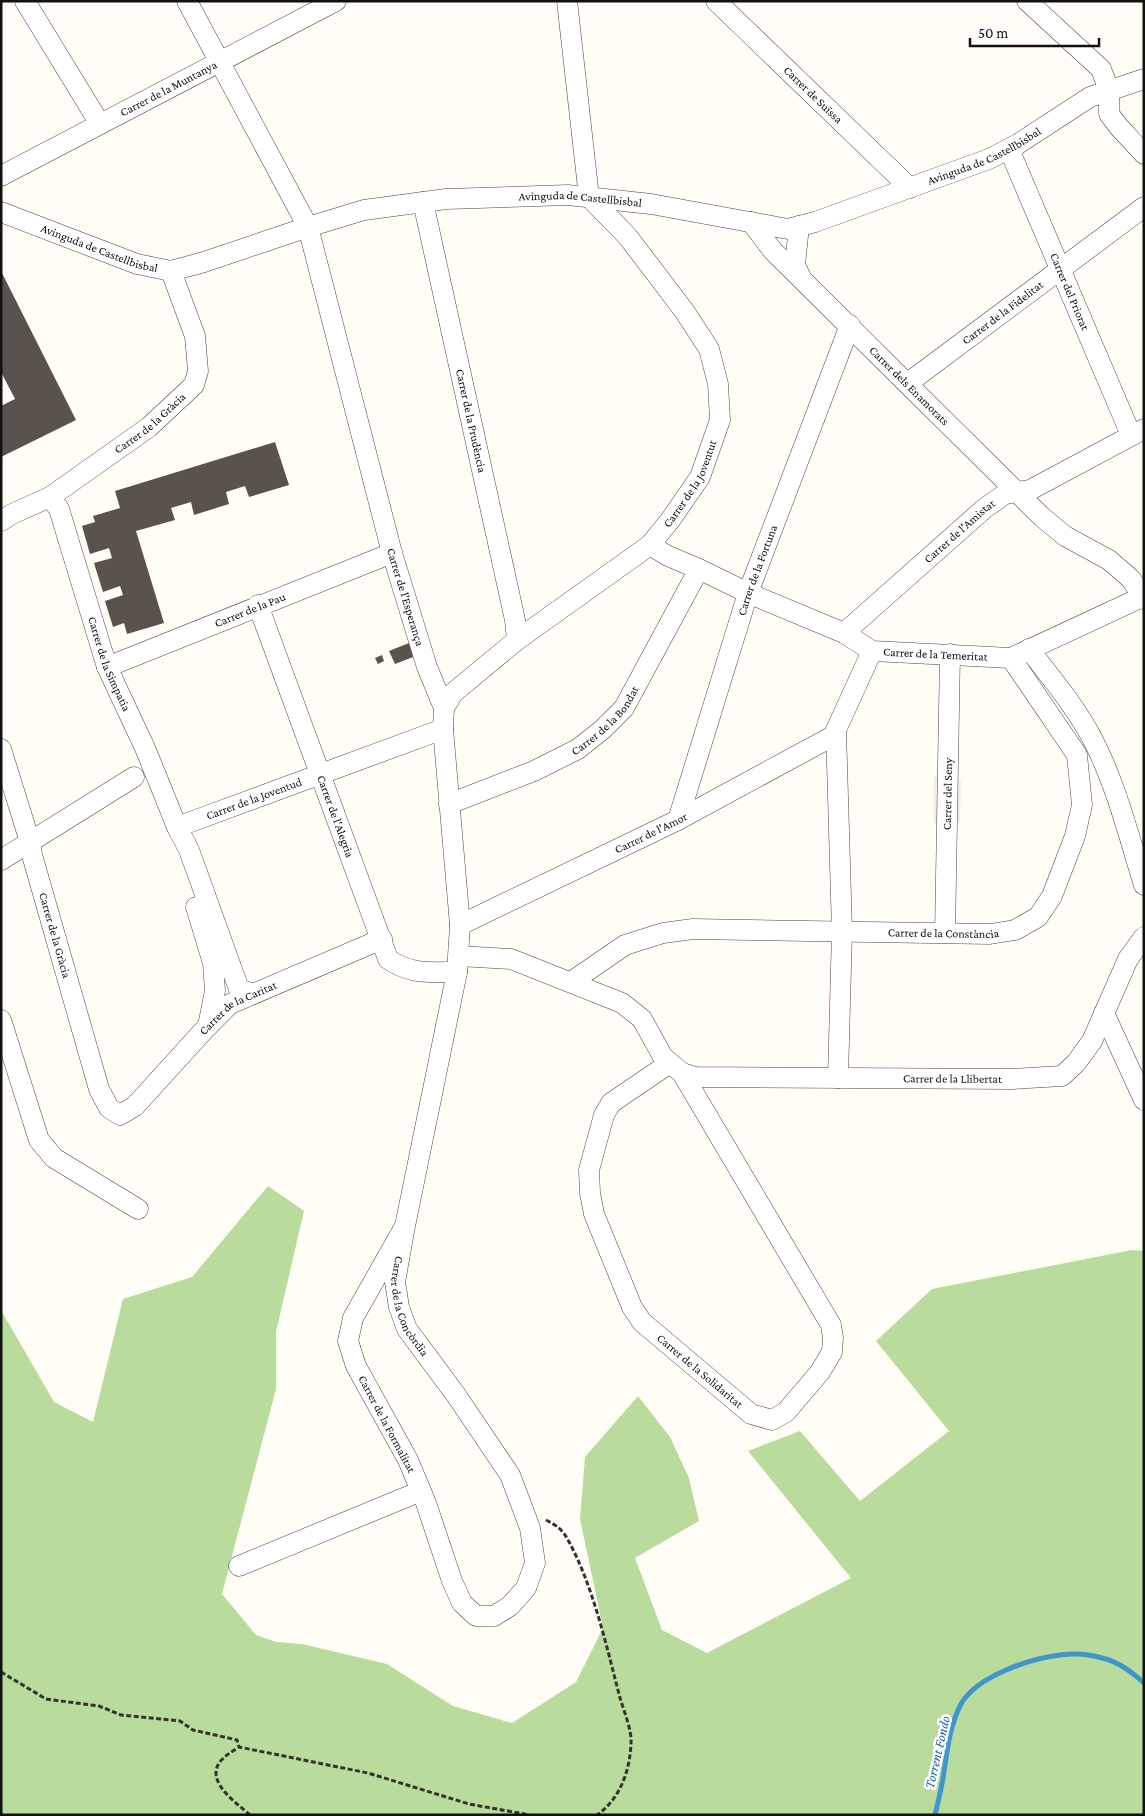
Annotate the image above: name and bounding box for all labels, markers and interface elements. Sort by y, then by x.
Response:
scale bar [970,15,1099,47]
text: 50 m [978,25,1008,41]
street label: Carrer de la Muntanya [118,57,220,120]
street label: Carrer de Suïssa [781,63,846,127]
street label: Avinguda de Castellbisbal [925,124,1043,188]
street label: Avinguda de Castellbisbal [518,188,643,210]
street label: Avinguda de Castellbisbal [39,221,159,275]
street label: Carrer del Priorat [1047,251,1093,333]
street label: Carrer de la Fidelitat [959,277,1047,347]
street label: Carrer dels Enamorats [866,343,952,428]
street label: Carrer de la Prudència [453,368,489,474]
street label: Carrer de la Gràcia [111,389,189,456]
street label: Carrer de la Joventut [660,437,720,530]
street label: Carrer de l'Amistat [921,496,999,566]
street label: Carrer de la Fortuna [734,523,780,617]
street label: Carrer de l'Esperança [384,546,427,648]
street label: Carrer de la Pau [212,589,288,630]
street label: Carrer de la Simpatia [85,615,134,714]
street label: Carrer de la Temeritat [883,645,989,664]
street label: Carrer de la Bondat [569,683,642,758]
street label: Carrer del Seny [940,757,955,830]
street label: Carrer de l'Alegria [314,773,357,860]
street label: Carrer de la Joventud [204,774,304,823]
street label: Carrer de l'Amor [612,809,690,856]
street label: Carrer de la Gràcia [36,891,74,980]
street label: Carrer de la Constància [888,925,1000,941]
street label: Carrer de la Caritat [196,977,280,1038]
street label: Carrer de la Llibertat [903,1071,1003,1086]
street label: Carrer de la Concòrdia [388,1255,432,1359]
street label: Carrer de la Solidaritat [654,1331,747,1412]
street label: Carrer de la Formalitat [355,1373,419,1476]
water label: Torrent Fondo [921,1714,953,1790]

